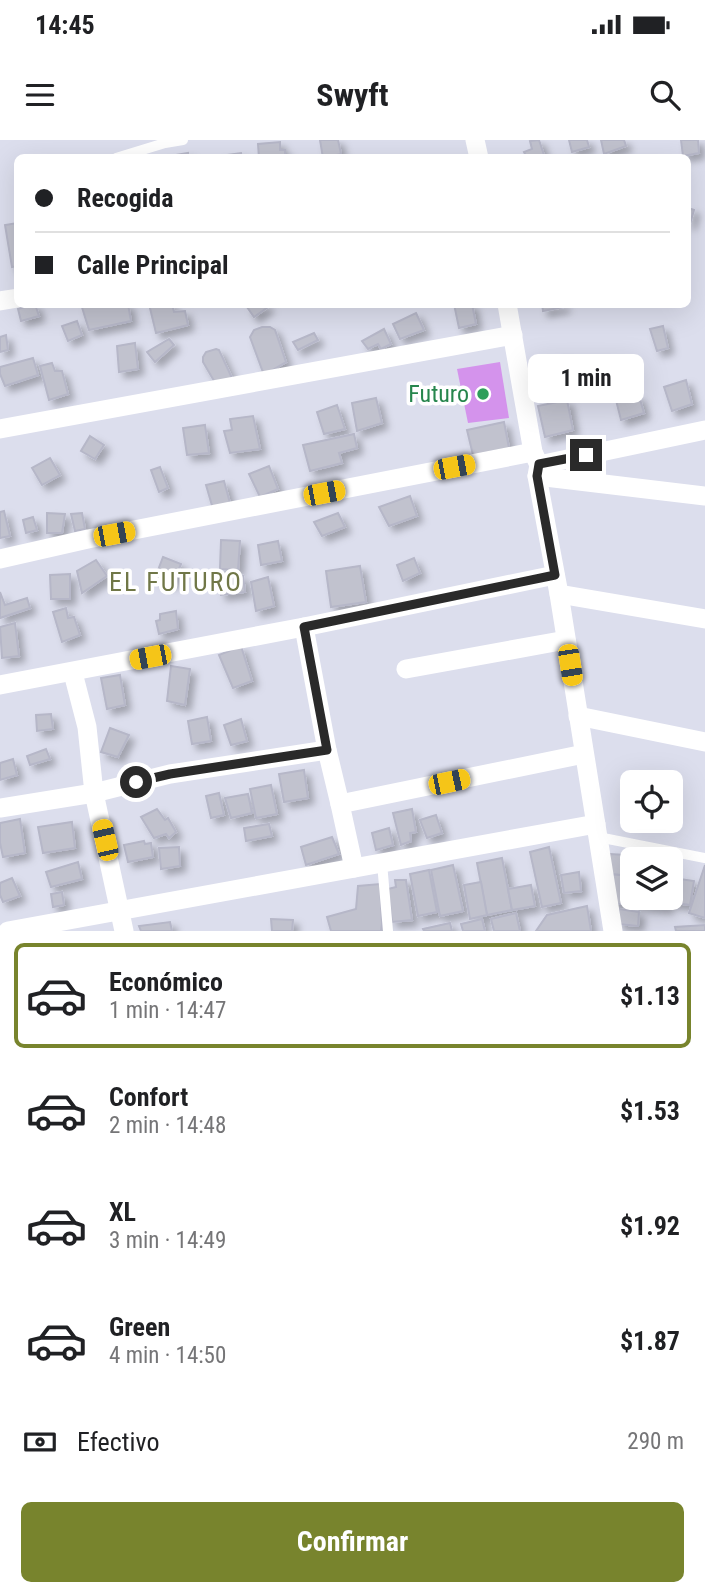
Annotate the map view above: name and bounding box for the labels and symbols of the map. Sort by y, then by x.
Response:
callout: 1 min [528,354,644,402]
place label: Futuro [408,380,469,408]
marker: Futuro [475,386,491,402]
route end [570,439,602,471]
car [432,453,477,481]
car [302,479,347,507]
car [92,520,137,548]
district label: EL FUTURO [109,567,243,597]
car [128,643,173,671]
car [557,643,584,687]
route start [120,766,152,798]
car [427,767,472,797]
car [91,817,120,863]

